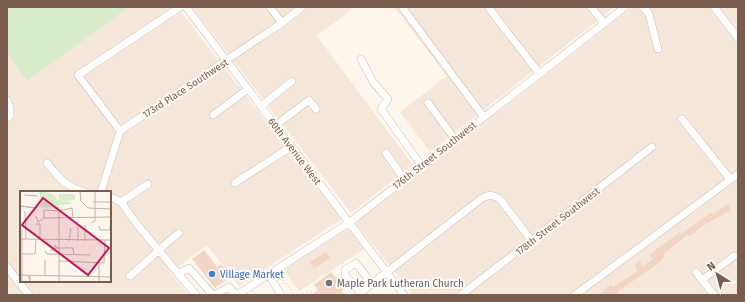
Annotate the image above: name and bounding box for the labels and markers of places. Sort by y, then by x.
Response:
marker: Village Market [207,269,217,279]
place label: Village Market [220,269,284,281]
marker: Maple Park Lutheran Church [324,278,334,288]
place label: Maple Park Lutheran Church [337,278,464,290]

